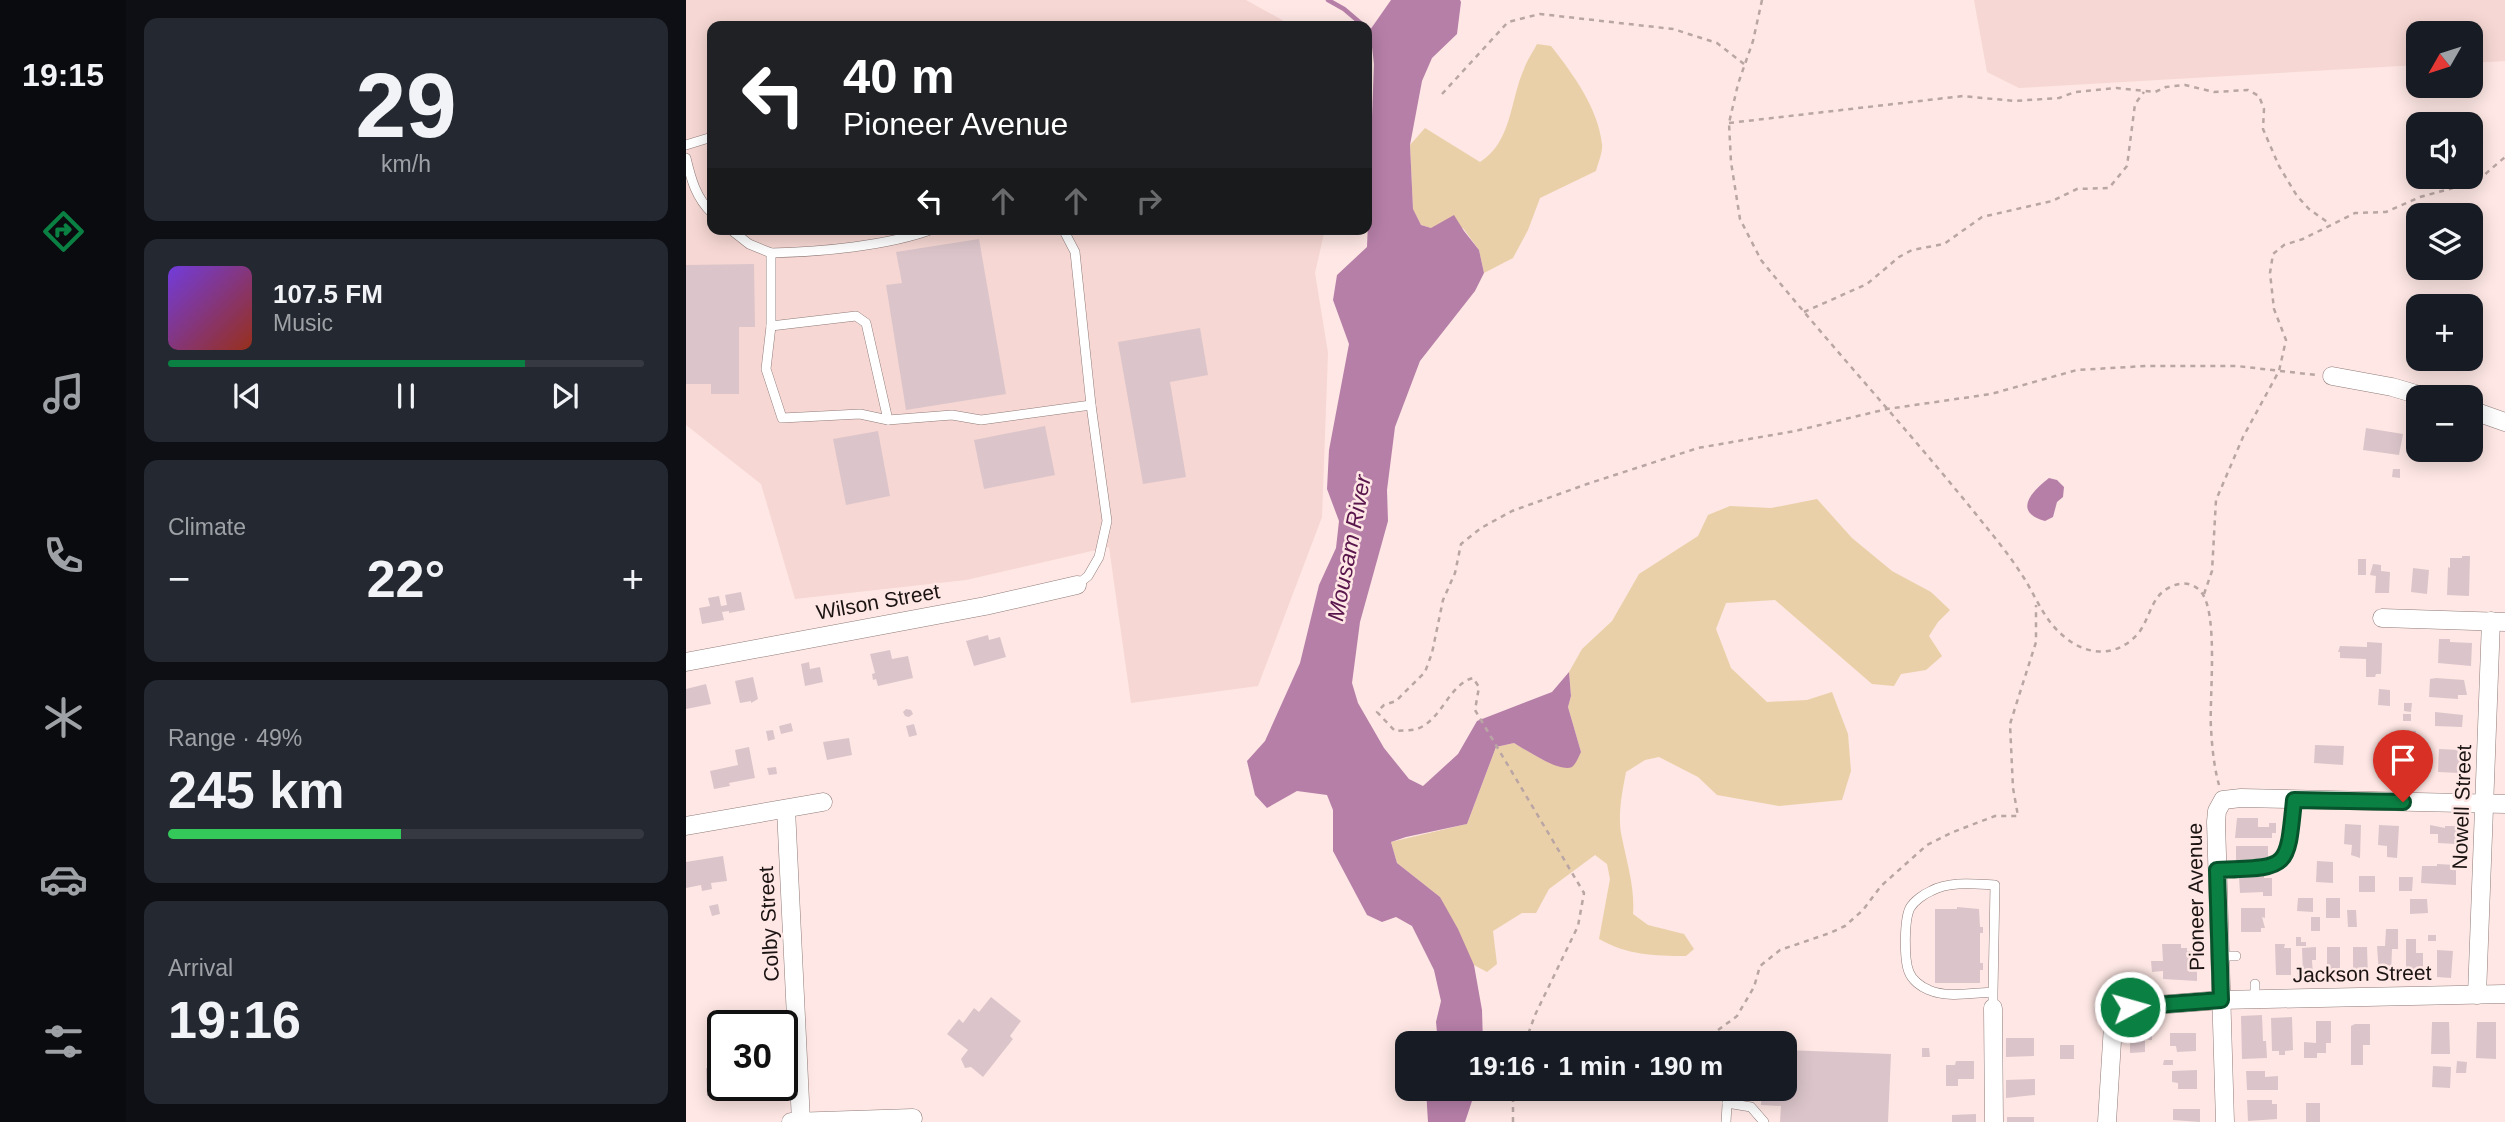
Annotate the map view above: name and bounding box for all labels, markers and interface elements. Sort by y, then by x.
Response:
north arrow [2406,21,2483,98]
map controls [2406,21,2483,462]
icon: left [728,49,819,140]
text: 40 m [843,49,955,103]
text: 29 [355,55,457,156]
text: 19:15 [22,57,104,93]
text: Pioneer Avenue [843,106,1068,142]
button: sound [2406,112,2483,189]
text: km/h [381,151,431,177]
icon: left [911,182,949,220]
icon: ahead [984,182,1022,220]
icon: ahead [1057,182,1095,220]
icon: right [1130,182,1168,220]
button: layers [2406,203,2483,280]
icon: directions [39,207,88,256]
text: 107.5 FM [273,279,383,309]
button: + [2406,294,2483,371]
text: Music [273,310,333,336]
icon: music [39,369,88,418]
icon: previous [228,377,266,415]
icon: pause [387,377,425,415]
icon: next [546,377,584,415]
button: − [2406,385,2483,462]
water label: Mousam River [1322,471,1376,623]
text: Climate [168,514,246,540]
icon: phone [39,531,88,580]
text: 22° [367,550,445,608]
text: − [168,558,190,600]
text: + [622,558,644,600]
street label: Wilson Street [814,579,942,624]
icon: climate [39,693,88,742]
text: Range · 49% [168,725,302,751]
pin [2373,730,2433,802]
icon: arrive [2384,741,2422,779]
street label: Nowell Street [2448,744,2475,870]
text: 245 km [168,761,344,819]
street label: Pioneer Avenue [2183,823,2208,971]
icon: car [39,855,88,904]
street label: Colby Street [754,866,783,982]
text: Arrival [168,955,233,981]
street label: Jackson Street [2292,961,2432,986]
position arrow [2093,970,2167,1044]
text: 19:16 [168,991,301,1049]
speed limit sign: 30 [707,1010,798,1101]
icon: filters [39,1017,88,1066]
text: 19:16 · 1 min · 190 m [1469,1051,1723,1081]

